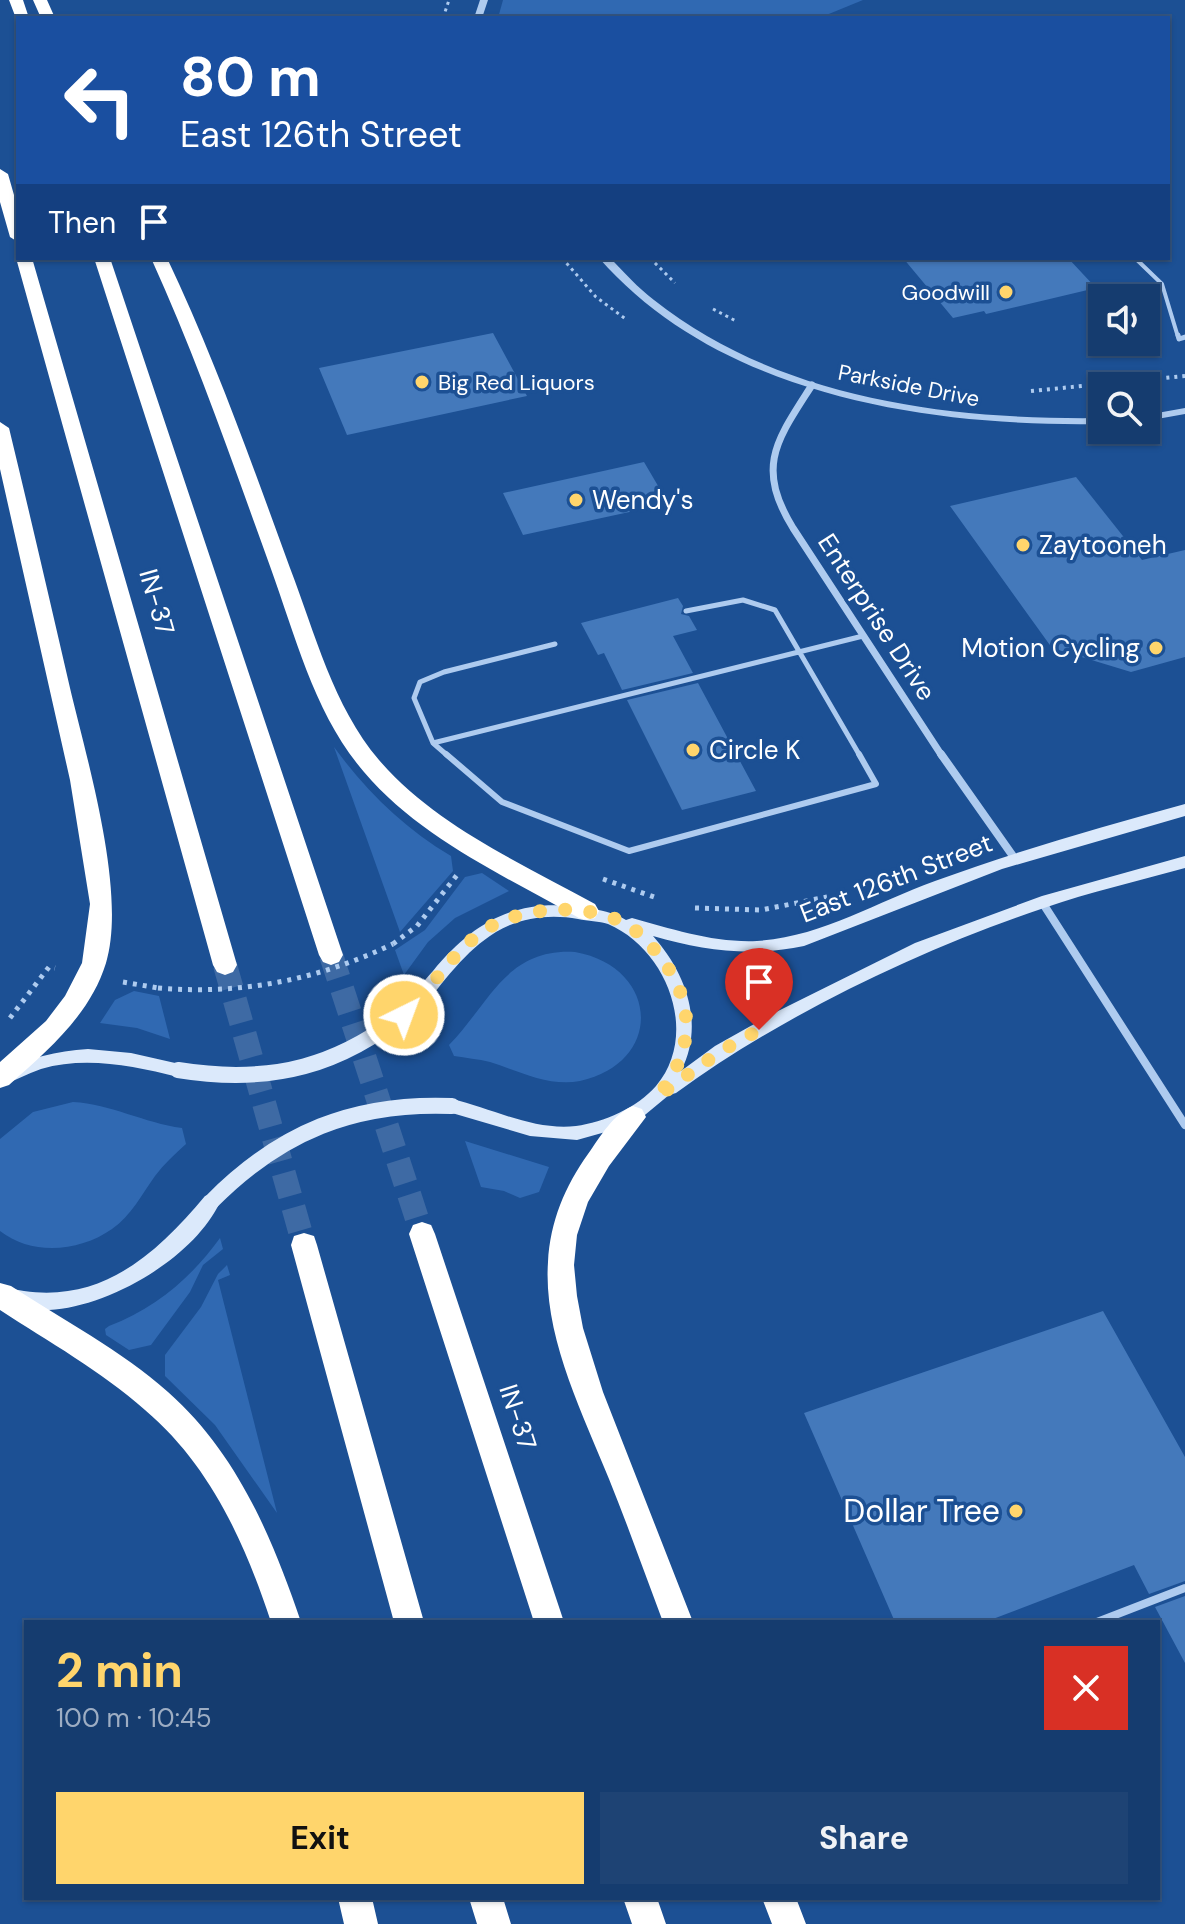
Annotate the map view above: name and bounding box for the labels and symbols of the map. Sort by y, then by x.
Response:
place label: Goodwill [902,278,990,307]
marker: Goodwill [997,283,1015,301]
street label: Parkside Drive [836,358,982,413]
place label: Big Red Liquors [438,368,595,397]
marker: Big Red Liquors [413,373,431,391]
place label: Wendy's [592,483,693,517]
marker: Wendy's [567,491,585,509]
street label: Enterprise Drive [810,527,944,707]
place label: Zaytooneh [1039,528,1167,562]
marker: Zaytooneh [1014,536,1032,554]
street label: IN-37 [131,565,183,639]
place label: Motion Cycling [961,631,1140,665]
marker: Motion Cycling [1147,639,1165,657]
place label: Circle K [709,733,801,767]
marker: Circle K [684,741,702,759]
street label: East 126th Street [795,826,997,930]
pin [725,948,793,1030]
position arrow [362,973,446,1057]
street label: IN-37 [491,1380,545,1454]
place label: Dollar Tree [843,1490,1000,1532]
marker: Dollar Tree [1007,1502,1025,1520]

